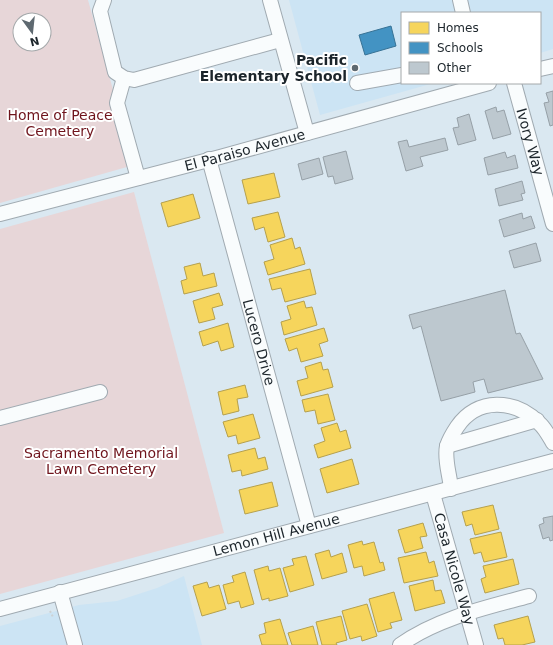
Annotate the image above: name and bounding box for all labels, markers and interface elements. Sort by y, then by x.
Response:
north arrow [12,12,52,52]
legend [401,12,541,84]
text: Homes [437,21,479,35]
text: N [28,34,41,49]
text: Schools [437,41,483,55]
place label: Pacific Elementary School [200,52,347,84]
text: Other [437,61,471,75]
marker: Pacific Elementary School [350,63,360,73]
street label: Ivory Way [513,106,547,177]
park label: Home of Peace Cemetery [7,107,113,139]
street label: El Paraiso Avenue [183,126,307,174]
street label: Lucero Drive [240,297,278,387]
park label: Sacramento Memorial Lawn Cemetery [24,445,178,477]
street label: Lemon Hill Avenue [211,510,341,559]
street label: Casa Nicole Way [431,511,478,627]

